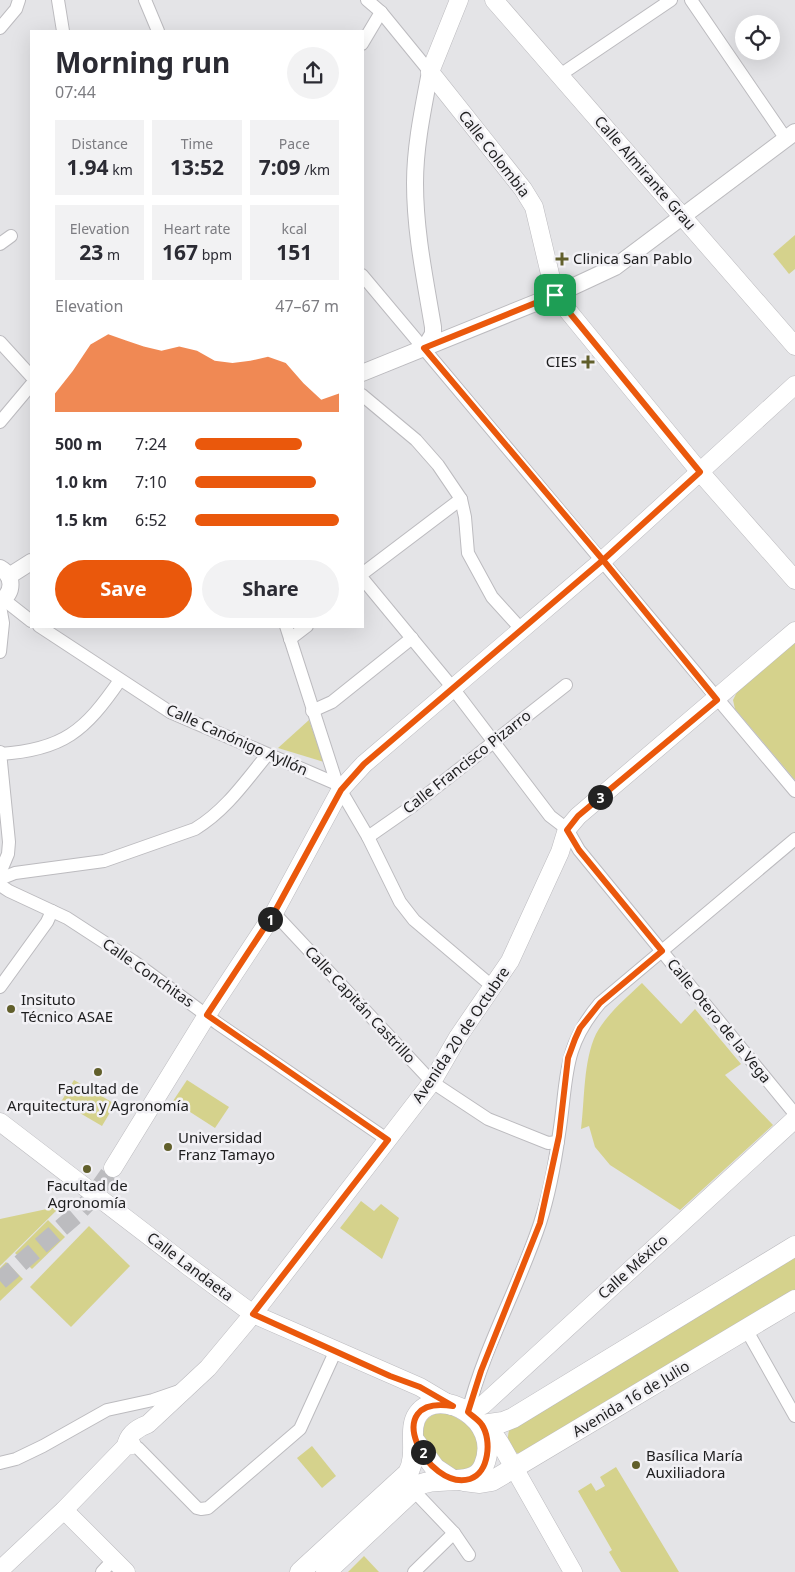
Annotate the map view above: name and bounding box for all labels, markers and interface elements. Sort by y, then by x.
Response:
map controls [735,15,780,60]
button: locate [735,15,780,60]
text: Morning run [55,43,230,81]
button: share [287,47,339,99]
text: 07:44 [55,81,96,103]
street label: Calle Colombia [455,106,535,201]
street label: Calle Almirante Grau [591,111,701,234]
text: Distance [71,134,128,153]
text: Time [181,134,213,153]
text: Pace [279,134,310,153]
text: 1.94 [67,153,109,181]
text: 13:52 [170,153,224,181]
text: 7:09 [259,153,301,181]
text: km [109,160,133,179]
text: /km [301,160,330,179]
text: Elevation [70,219,130,238]
text: Heart rate [164,219,230,238]
text: kcal [281,219,307,238]
text: 23 [79,238,103,266]
text: 167 [162,238,198,266]
text: 151 [276,238,312,266]
text: m [103,245,120,264]
text: bpm [198,245,232,264]
place label: Clinica San Pablo [573,248,692,268]
marker: Clinica San Pablo [555,252,569,266]
pin [534,274,576,316]
icon: arrive [541,281,569,309]
text: Elevation [55,295,123,317]
text: 47–67 m [275,295,339,317]
place label: CIES [546,351,577,371]
marker: CIES [581,355,595,369]
text: 500 m [55,433,102,455]
text: 7:24 [135,433,167,455]
text: 1.0 km [55,471,107,493]
text: 7:10 [135,471,167,493]
text: 1.5 km [55,509,107,531]
text: 6:52 [135,509,167,531]
button: Save [55,560,192,618]
button: Share [202,560,339,618]
street label: Calle Canónigo Ayllón [163,699,311,779]
street label: Calle Francisco Pizarro [398,705,535,818]
pin: 3 [588,784,612,810]
text: 3 [596,788,605,807]
pin: 1 [258,906,282,932]
text: 1 [266,910,275,929]
street label: Calle Conchitas [99,933,198,1011]
street label: Calle Capitán Castrillo [301,941,420,1067]
street label: Calle Otero de la Vega [663,954,776,1087]
street label: Avenida 20 de Octubre [407,962,513,1106]
place label: Insituto Técnico ASAE [21,989,113,1026]
marker: Insituto Técnico ASAE [5,1003,17,1015]
marker: Facultad de Arquitectura y Agronomía [92,1066,104,1078]
place label: Facultad de Arquitectura y Agronomía [7,1078,189,1115]
place label: Universidad Franz Tamayo [178,1127,275,1164]
marker: Universidad Franz Tamayo [162,1141,174,1153]
marker: Facultad de Agronomía [81,1163,93,1175]
place label: Facultad de Agronomía [46,1175,128,1212]
street label: Calle Landaeta [143,1227,238,1305]
street label: Calle México [593,1229,672,1303]
street label: Avenida 16 de Julio [568,1355,693,1441]
pin: 2 [410,1440,436,1464]
text: 2 [419,1443,428,1462]
place label: Basílica María Auxiliadora [646,1445,743,1482]
marker: Basílica María Auxiliadora [630,1459,642,1471]

